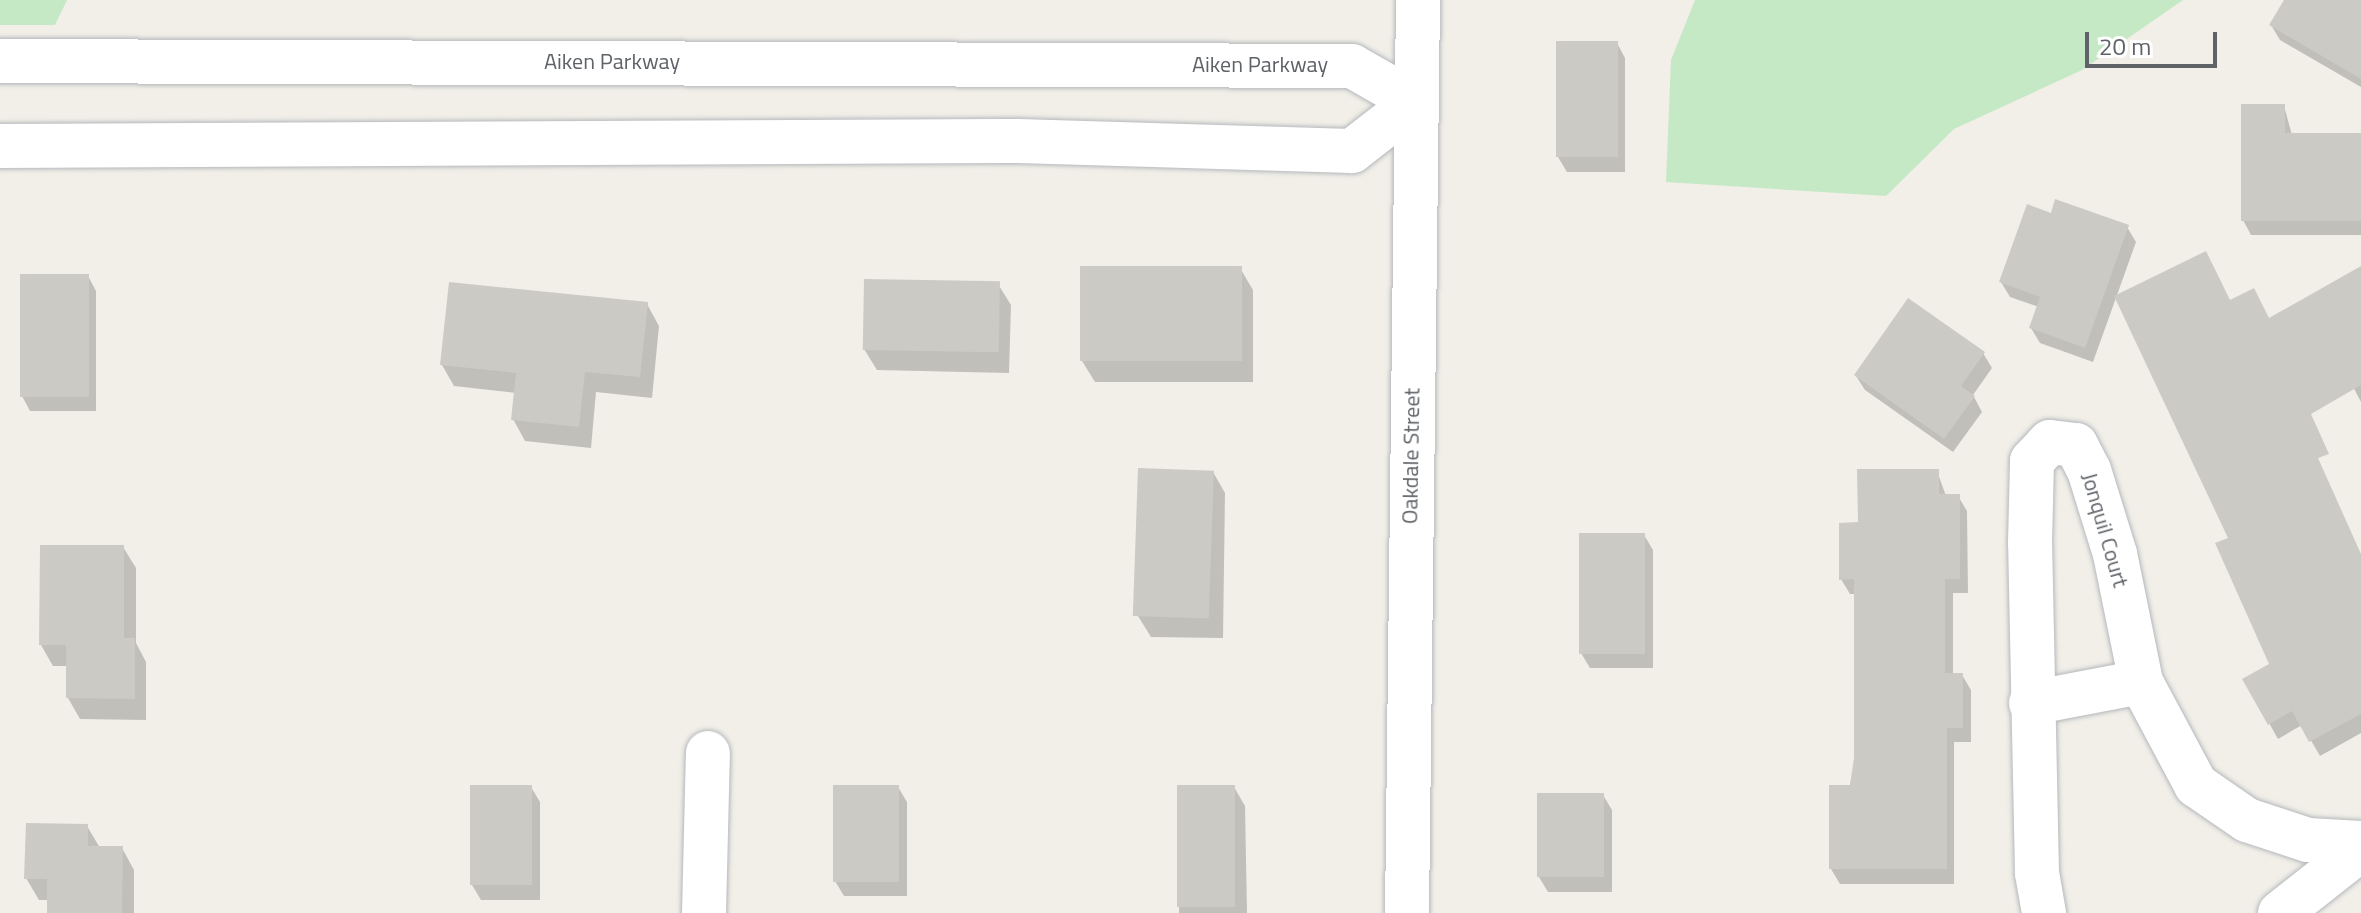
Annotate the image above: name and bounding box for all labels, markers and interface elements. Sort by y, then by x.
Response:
scale bar [2089,16,2221,66]
text: 20 m [2099,28,2151,64]
street label: Aiken Parkway [544,49,680,75]
street label: Aiken Parkway [1192,52,1328,78]
street label: Oakdale Street [1397,388,1425,524]
street label: Jonquil Court [2076,470,2134,590]

